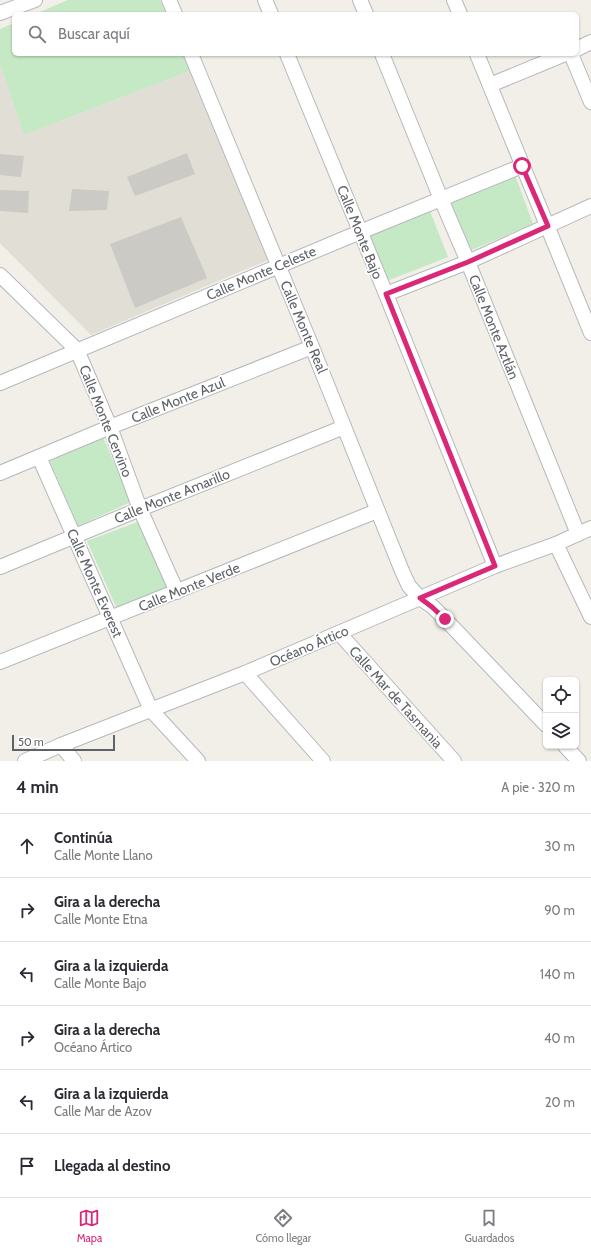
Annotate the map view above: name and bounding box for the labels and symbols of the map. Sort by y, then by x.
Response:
route start [513,157,531,175]
street label: Calle Monte Bajo [333,182,387,282]
street label: Calle Monte Celeste [203,242,319,304]
street label: Calle Monte Aztlán [465,272,523,382]
street label: Calle Monte Real [276,278,332,377]
street label: Calle Monte Cervino [75,362,137,480]
street label: Calle Monte Azul [128,373,228,427]
street label: Calle Monte Amarillo [112,464,233,527]
street label: Calle Monte Everest [63,526,127,640]
street label: Calle Monte Verde [136,558,242,616]
route end [436,610,454,628]
street label: Océano Ártico [267,621,352,671]
street label: Calle Mar de Tasmania [345,642,447,752]
scale bar [12,733,115,752]

